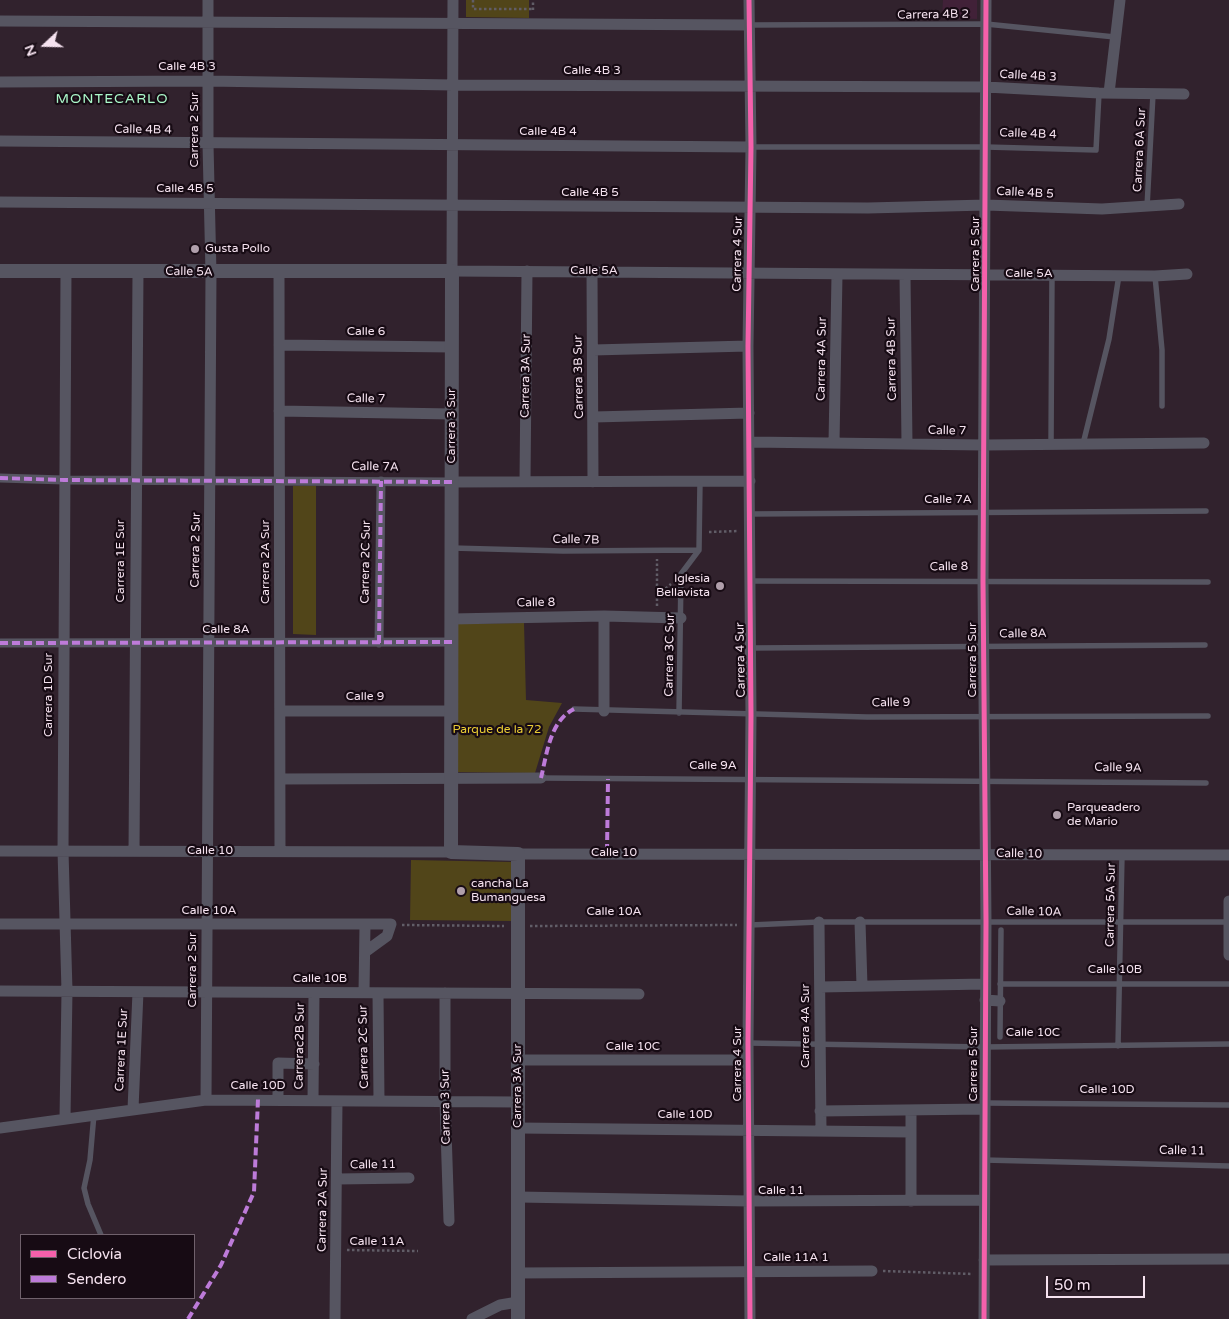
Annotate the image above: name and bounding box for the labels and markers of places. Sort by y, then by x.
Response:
place label: Gusta Pollo [205,242,270,256]
marker: Gusta Pollo [189,243,201,255]
place label: Iglesia Bellavista [656,572,710,600]
marker: Iglesia Bellavista [714,580,726,592]
place label: Parqueadero de Mario [1067,801,1140,829]
marker: Parqueadero de Mario [1051,809,1063,821]
place label: cancha La Bumanguesa [471,877,546,905]
marker: cancha La Bumanguesa [455,885,467,897]

